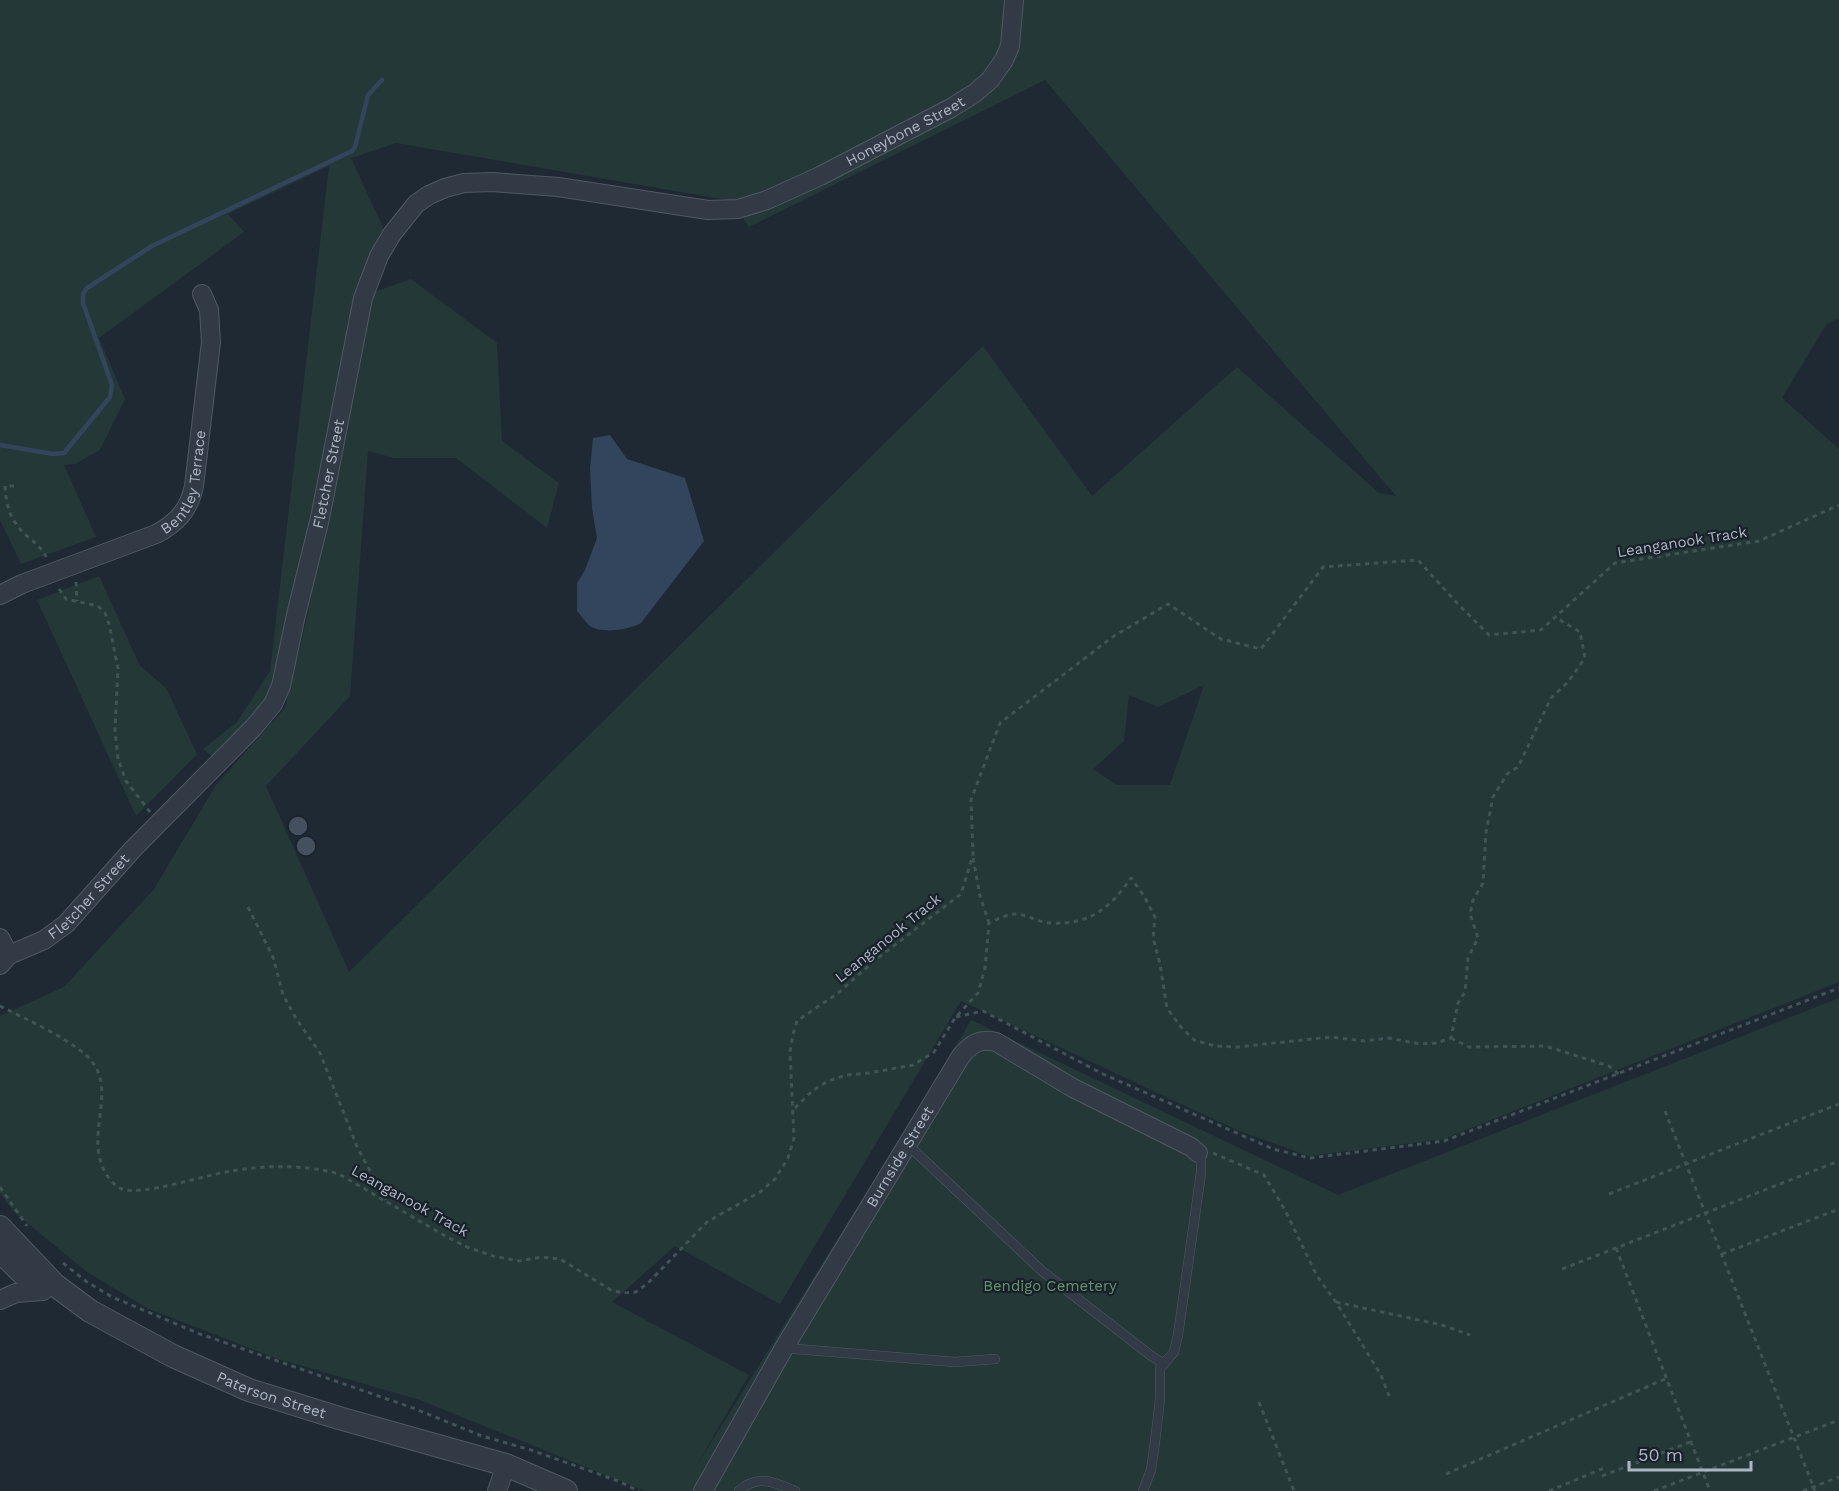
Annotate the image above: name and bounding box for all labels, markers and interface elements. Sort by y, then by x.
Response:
street label: Honeybone Street [843,92,969,170]
street label: Fletcher Street [309,417,348,530]
street label: Bentley Terrace [157,429,210,538]
street label: Leanganook Track [1616,523,1749,561]
street label: Fletcher Street [44,850,134,943]
street label: Leanganook Track [831,889,945,986]
street label: Burnside Street [862,1102,938,1210]
street label: Leanganook Track [348,1161,472,1241]
park label: Bendigo Cemetery [983,1277,1117,1295]
street label: Paterson Street [214,1368,329,1423]
scale bar [1629,1434,1750,1472]
text: 50 m [1638,1444,1683,1465]

